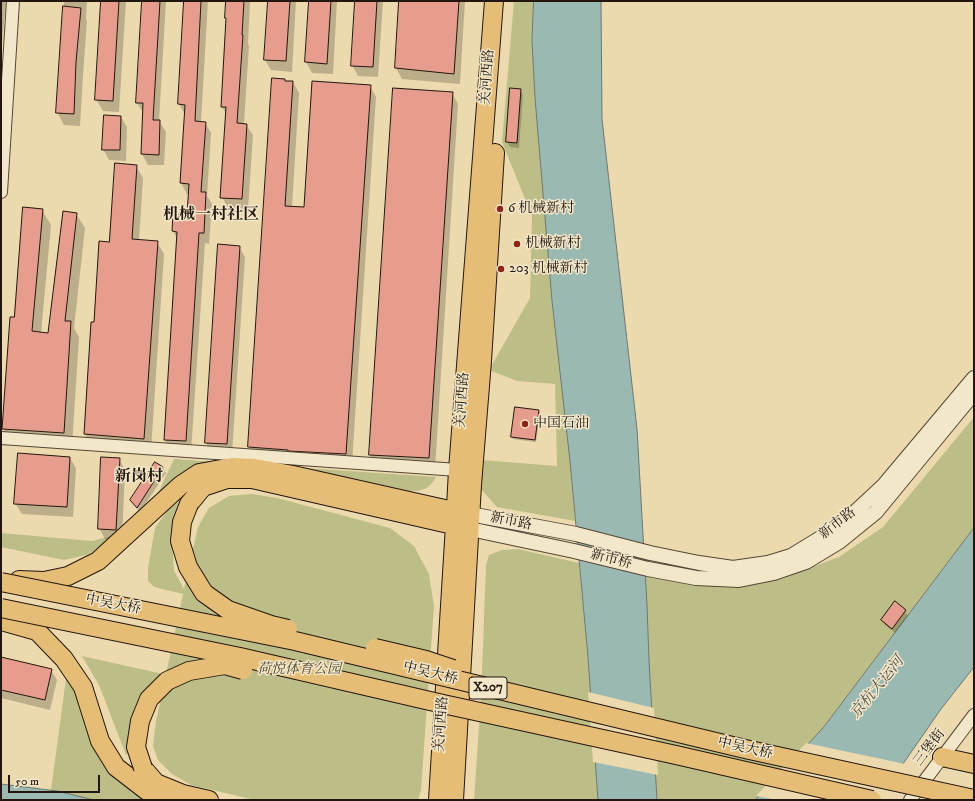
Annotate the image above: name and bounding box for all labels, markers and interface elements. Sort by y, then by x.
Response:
street label: 关河西路 [478,48,498,106]
place label: 6 机械新村 [508,201,574,217]
marker: 6 机械新村 [495,204,505,214]
district label: 机械一村社区 [163,206,259,226]
place label: 机械新村 [525,236,581,252]
marker: 机械新村 [512,239,522,249]
place label: 203 机械新村 [509,261,588,277]
marker: 203 机械新村 [496,264,506,274]
street label: 关河西路 [453,371,473,429]
place label: 中国石油 [533,416,589,432]
marker: 中国石油 [520,419,530,429]
district label: 新岗村 [115,468,163,488]
street label: 新市路 [816,504,860,544]
street label: 新市路 [489,510,533,534]
street label: 新市桥 [589,547,633,573]
street label: 中吴大桥 [84,591,142,619]
water label: 京杭大运河 [847,653,909,723]
street label: 中吴大桥 [401,659,459,689]
park label: 荷悦体育公园 [257,662,341,678]
road number: X207 [469,677,507,699]
street label: 关河西路 [432,695,452,753]
street label: 三堡街 [911,726,949,770]
street label: 中吴大桥 [716,735,774,763]
scale bar [10,767,102,793]
text: 50 m [15,774,39,789]

